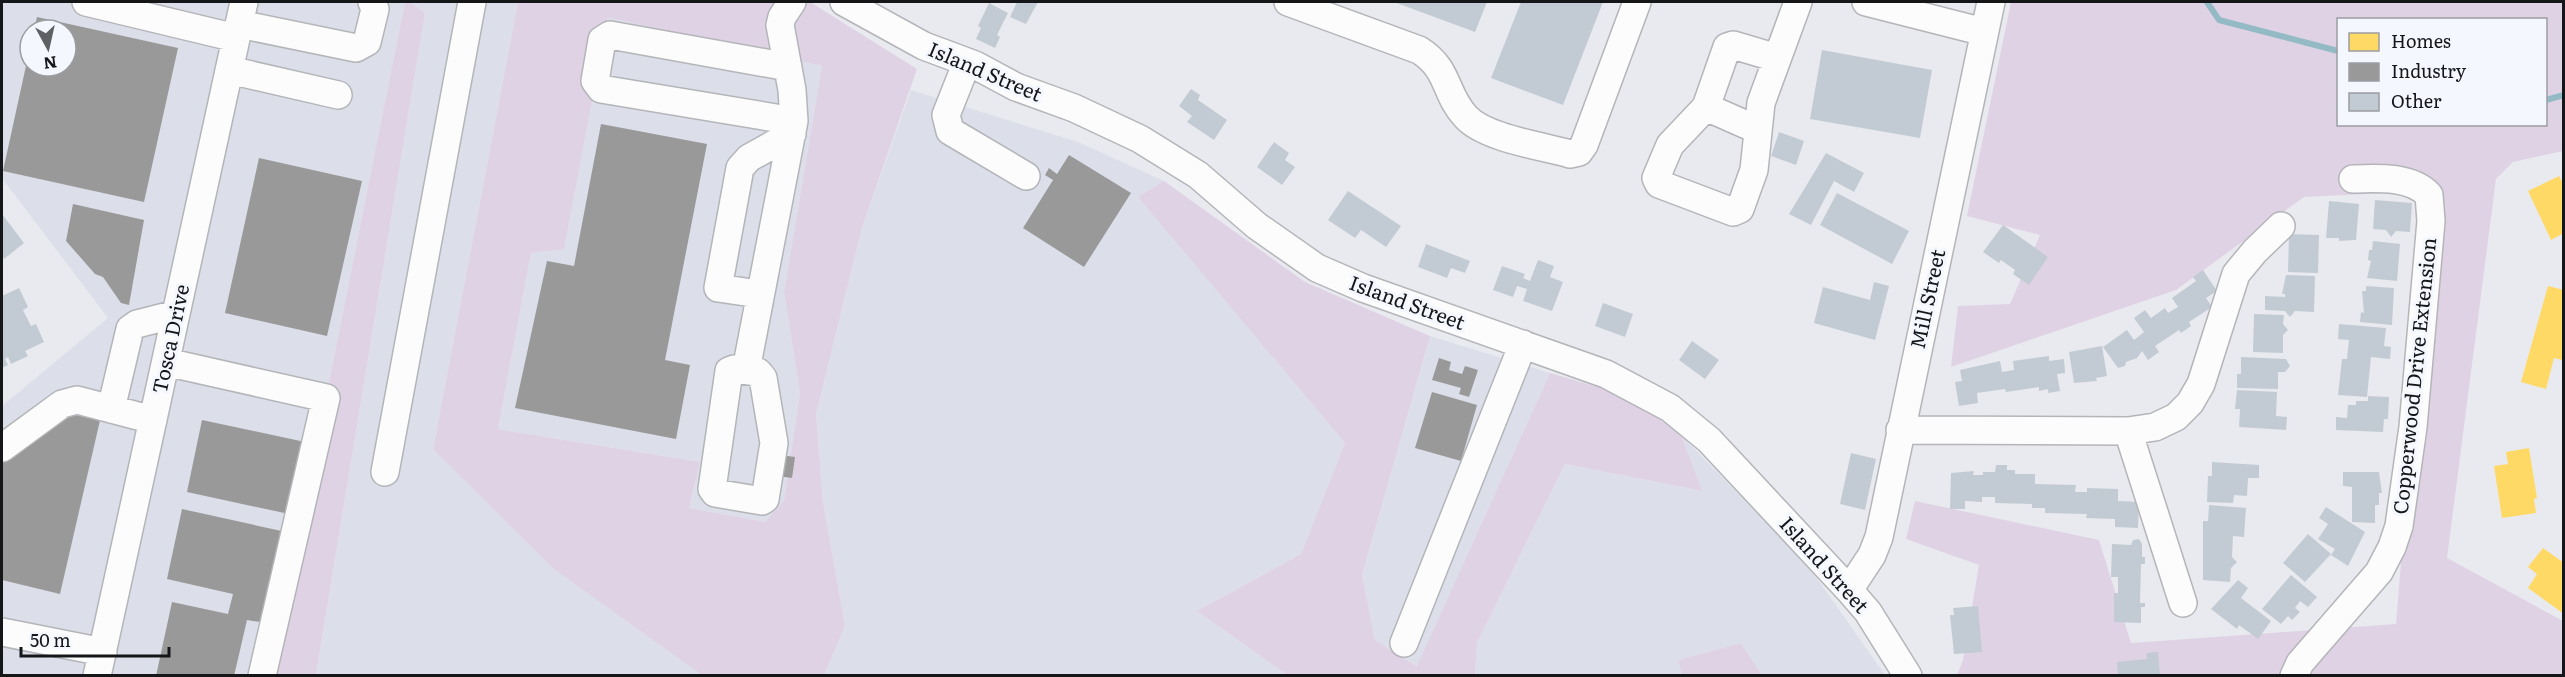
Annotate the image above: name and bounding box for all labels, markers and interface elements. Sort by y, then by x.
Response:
north arrow [18,18,78,78]
legend [2337,18,2547,126]
text: Homes [2391,27,2451,54]
street label: Island Street [924,33,1047,108]
text: N [42,51,59,77]
text: Industry [2391,57,2467,84]
text: Other [2391,87,2442,114]
street label: Copperwood Drive Extension [2384,236,2442,516]
street label: Mill Street [1901,246,1951,351]
street label: Island Street [1346,266,1470,336]
street label: Tosca Drive [143,281,195,396]
street label: Island Street [1774,509,1877,619]
scale bar [21,620,170,658]
text: 50 m [30,626,71,653]

